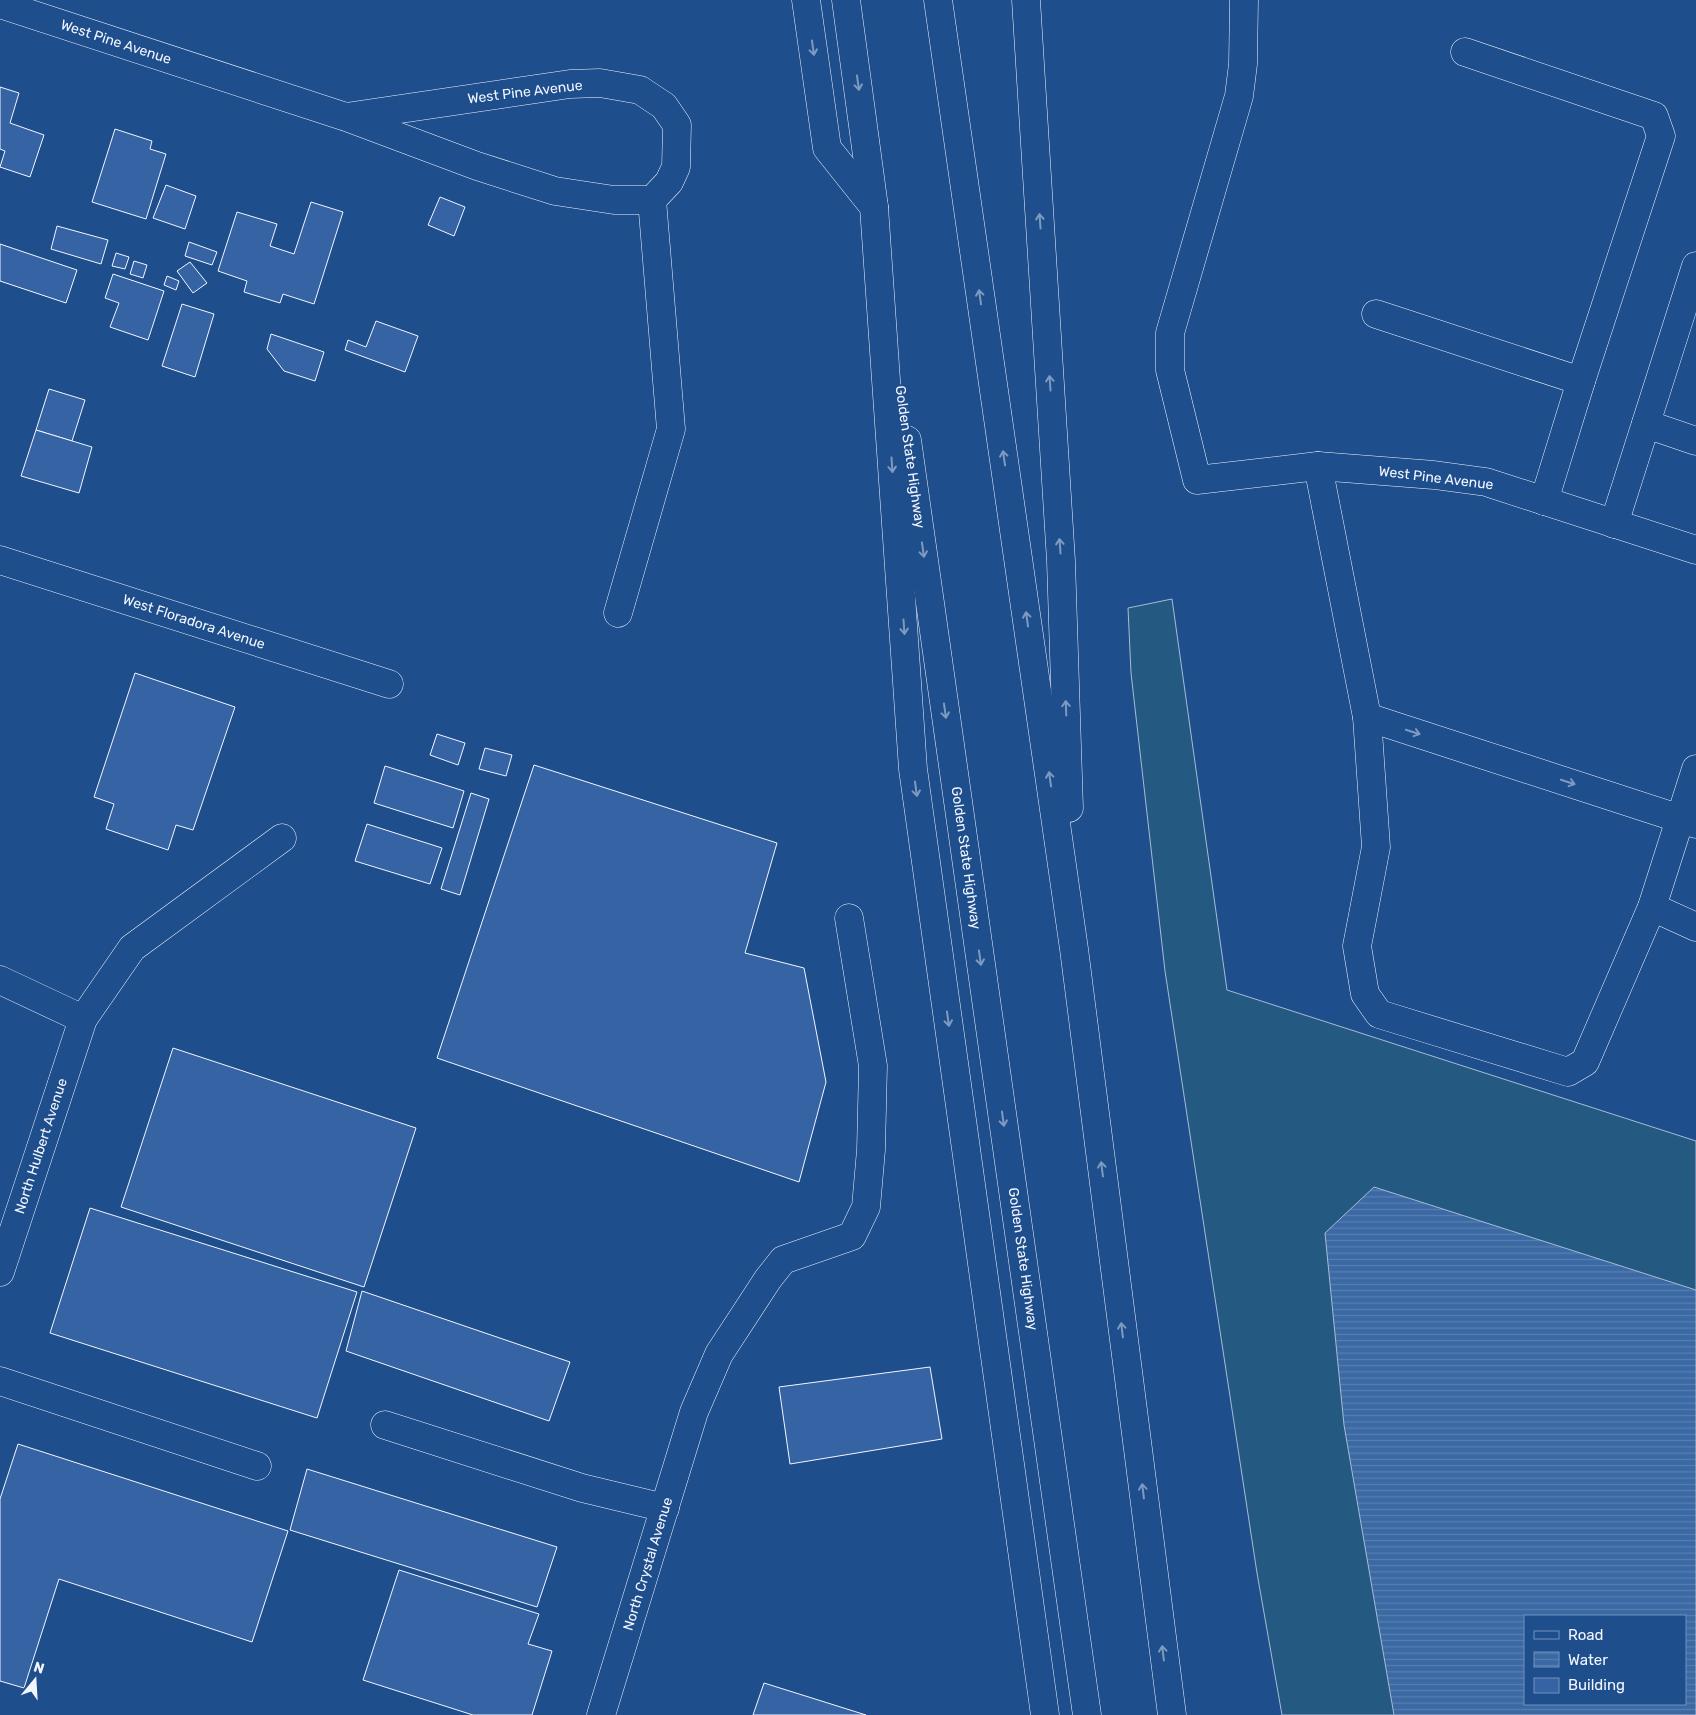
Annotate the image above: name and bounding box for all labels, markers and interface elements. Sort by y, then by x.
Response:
street label: West Pine Avenue [58,16,174,68]
one-way arrow [808,40,818,56]
one-way arrow [853,75,863,91]
street label: West Pine Avenue [467,77,584,107]
one-way arrow [1035,213,1044,229]
one-way arrow [975,289,985,305]
one-way arrow [1045,376,1054,392]
street label: Golden State Highway [892,384,928,530]
one-way arrow [998,450,1008,466]
one-way arrow [888,457,897,473]
street label: West Pine Avenue [1378,463,1495,493]
one-way arrow [1055,538,1064,554]
one-way arrow [918,541,928,557]
street label: West Floradora Avenue [121,591,267,653]
one-way arrow [1021,611,1031,627]
one-way arrow [899,619,908,635]
one-way arrow [1061,700,1070,716]
one-way arrow [941,702,951,718]
one-way arrow [1405,728,1420,737]
one-way arrow [1045,772,1055,788]
one-way arrow [1559,778,1575,787]
one-way arrow [911,781,921,797]
street label: Golden State Highway [948,785,984,931]
one-way arrow [976,950,986,966]
one-way arrow [943,1011,953,1027]
street label: North Hulbert Avenue [11,1076,71,1216]
one-way arrow [998,1111,1008,1127]
one-way arrow [1097,1161,1107,1177]
street label: Golden State Highway [1005,1186,1041,1332]
one-way arrow [1117,1323,1127,1339]
one-way arrow [1138,1484,1148,1500]
street label: North Crystal Avenue [620,1495,676,1633]
legend [1524,1615,1686,1705]
text: Road [1568,1626,1604,1644]
one-way arrow [1158,1645,1168,1661]
text: Water [1568,1651,1608,1669]
north arrow [10,1655,60,1705]
text: N [31,1658,46,1678]
text: Building [1568,1676,1625,1694]

